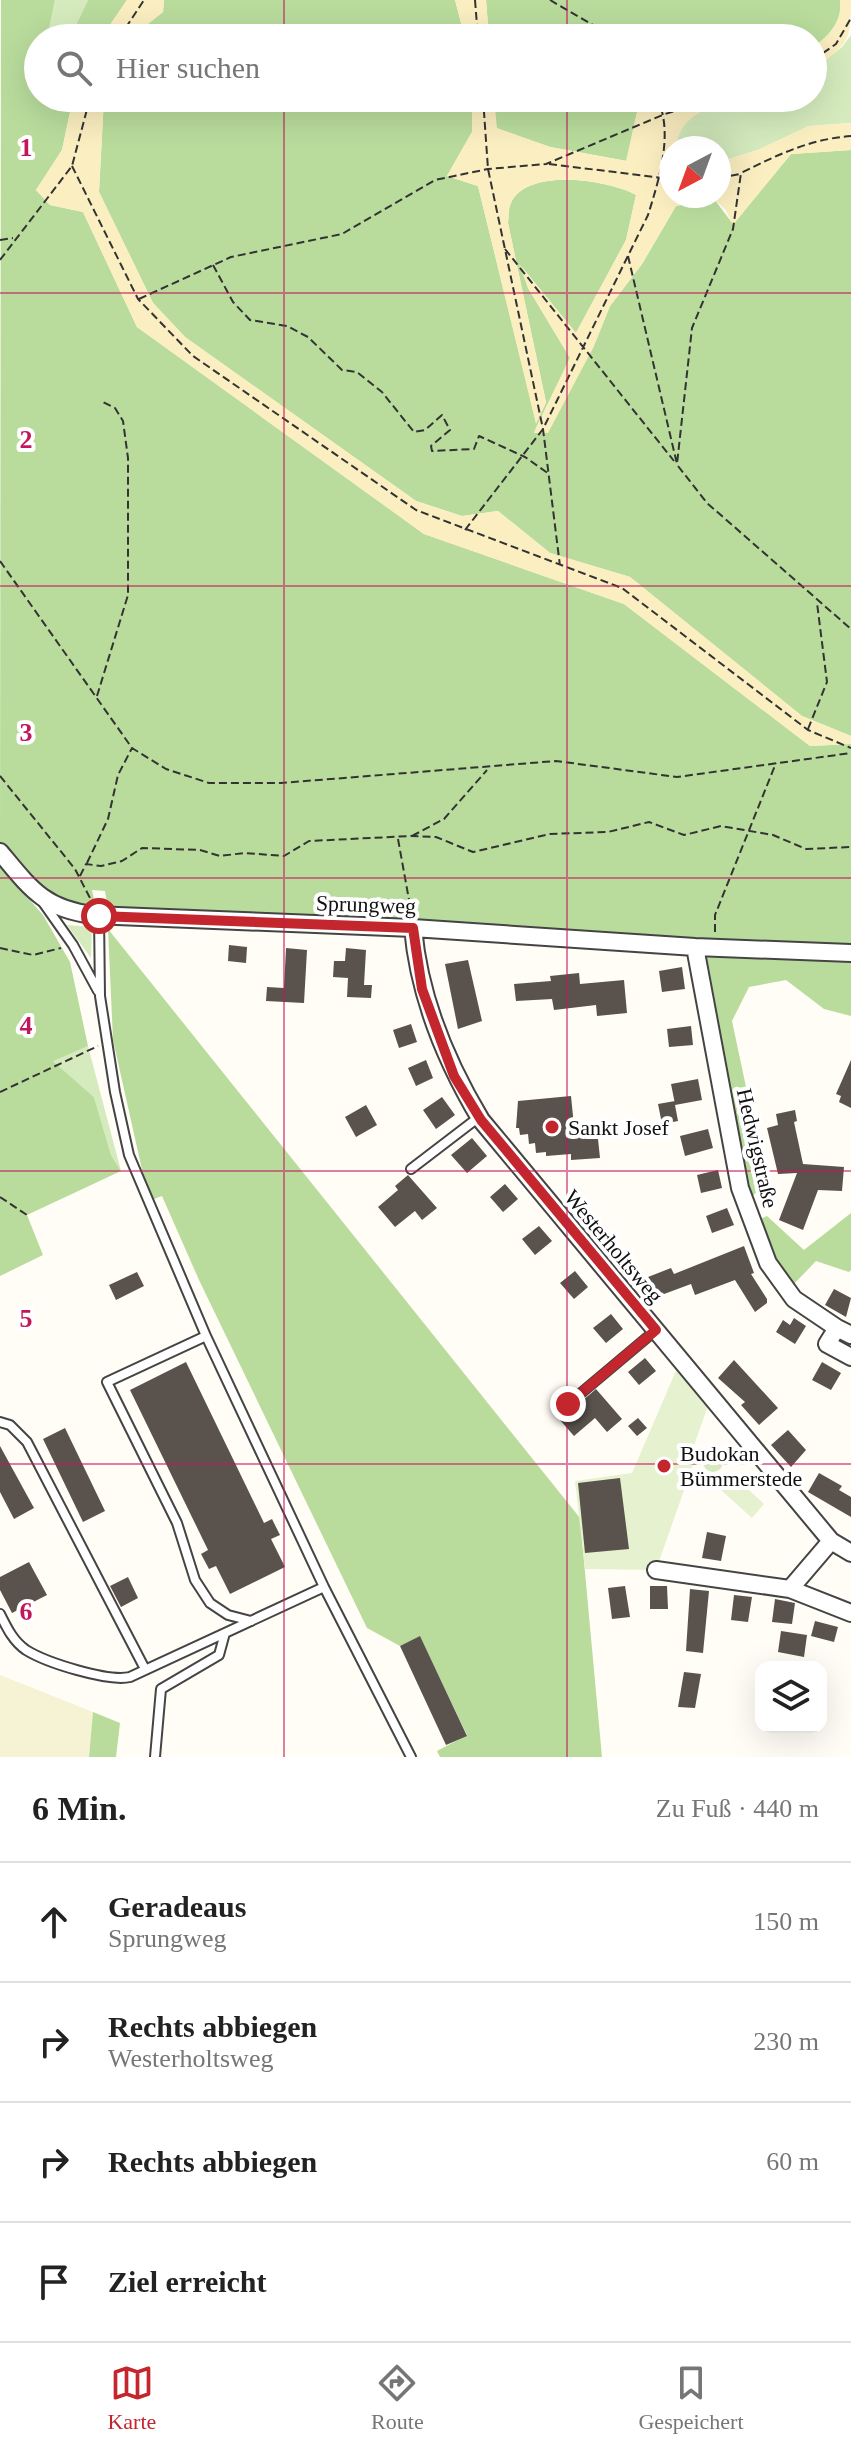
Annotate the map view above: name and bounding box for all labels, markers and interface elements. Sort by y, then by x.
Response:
search box [24,24,827,112]
icon: search [52,46,96,90]
text: Hier suchen [116,51,260,84]
text: 1 [20,133,33,162]
north arrow [659,136,731,208]
text: 2 [20,425,33,454]
text: 3 [20,718,33,747]
street label: Sprungweg [315,890,416,919]
route start [81,898,117,934]
text: 4 [20,1011,33,1040]
street label: Hedwigstraße [732,1086,783,1210]
place label: Sankt Josef [568,1115,670,1140]
marker: Sankt Josef [543,1118,561,1136]
street label: Westerholtsweg [559,1185,668,1308]
text: 5 [20,1304,33,1333]
route end [550,1386,586,1422]
place label: Budokan Bümmerstede [680,1441,802,1491]
marker: Budokan Bümmerstede [655,1457,673,1475]
text: 6 [20,1597,33,1626]
map controls [755,1661,827,1733]
button: layers [755,1661,827,1733]
text: 6 Min. [32,1790,126,1827]
text: Zu Fuß · 440 m [656,1794,819,1823]
text: Geradeaus [108,1890,246,1923]
icon: ahead [32,1900,76,1944]
text: 150 m [753,1907,819,1936]
text: Sprungweg [108,1924,226,1953]
text: Rechts abbiegen [108,2010,317,2043]
icon: right [32,2020,76,2064]
text: 230 m [753,2027,819,2056]
text: Westerholtsweg [108,2044,273,2073]
icon: right [32,2140,76,2184]
text: Rechts abbiegen [108,2145,317,2178]
text: 60 m [766,2147,819,2176]
icon: arrive [32,2260,76,2304]
text: Ziel erreicht [108,2265,267,2298]
tab: Karte [107,2361,156,2435]
tab: Route [371,2361,424,2435]
tab: Gespeichert [638,2361,744,2435]

